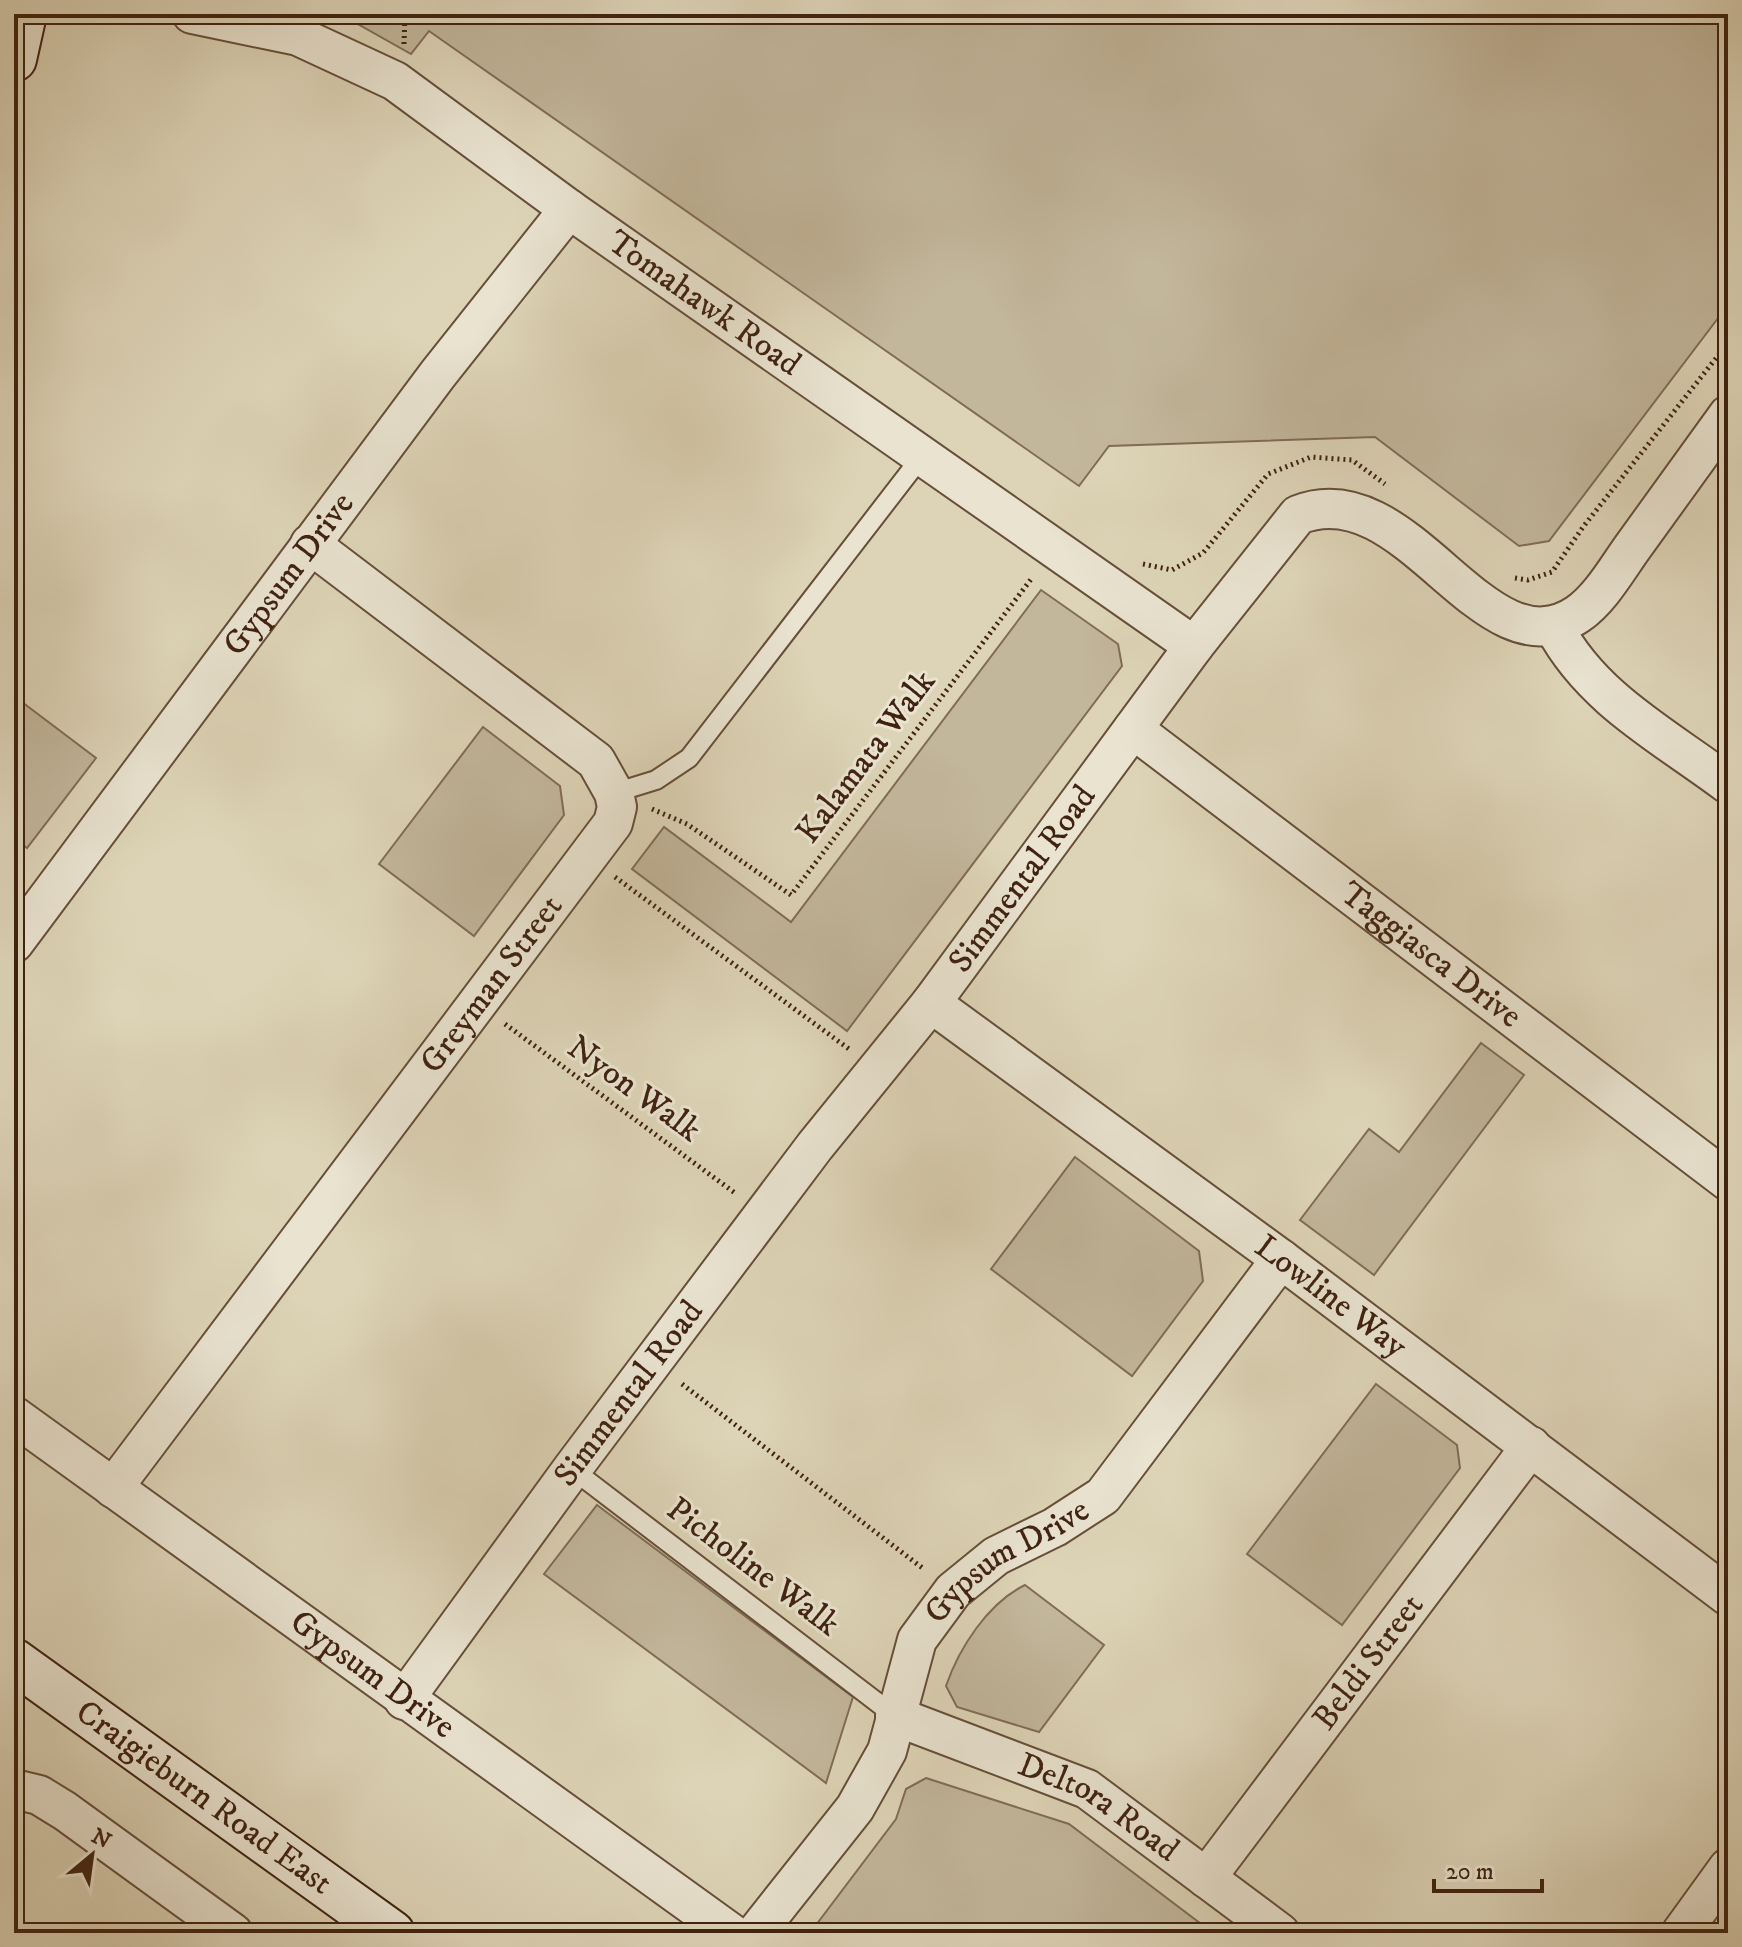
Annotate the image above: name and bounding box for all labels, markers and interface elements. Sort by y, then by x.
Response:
street label: Tomahawk Road [599,221,809,386]
street label: Gypsum Drive [214,484,363,664]
street label: Kalamata Walk [787,662,945,852]
street label: Simmental Road [939,777,1105,981]
street label: Taggiasca Drive [1332,873,1530,1038]
street label: Greyman Street [411,887,572,1082]
street label: Nyon Walk [559,1026,709,1152]
street label: Lowline Way [1246,1226,1416,1368]
street label: Simmental Road [545,1292,712,1495]
street label: Picholine Walk [658,1488,848,1646]
street label: Gypsum Drive [915,1489,1097,1632]
street label: Beldi Street [1304,1586,1433,1739]
street label: Gypsum Drive [282,1601,463,1748]
street label: Craigieburn Road East [67,1691,341,1904]
street label: Deltora Road [1012,1744,1187,1871]
north arrow [52,1815,132,1895]
text: N [87,1823,115,1855]
scale bar [1434,1843,1542,1893]
text: 20 m [1446,1857,1494,1887]

